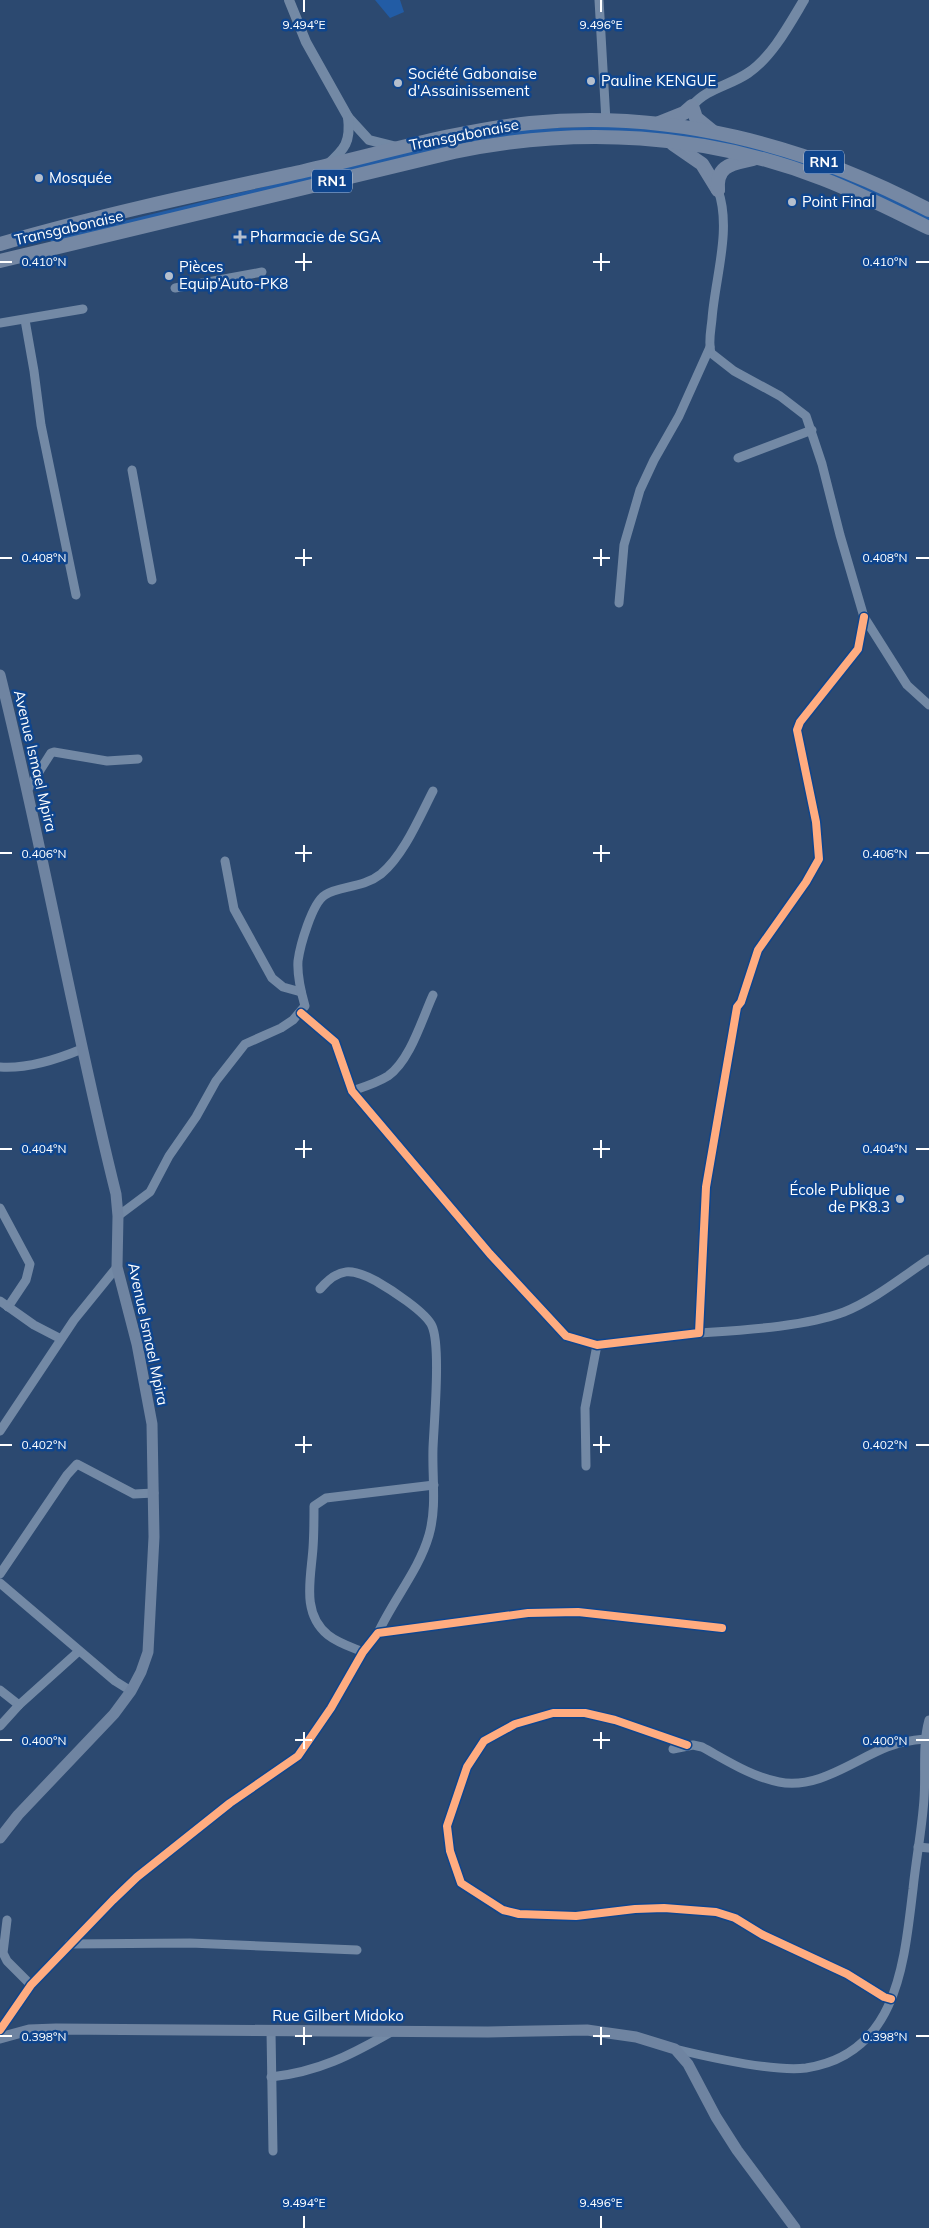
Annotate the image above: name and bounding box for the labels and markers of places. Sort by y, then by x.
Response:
place label: Société Gabonaise d'Assainissement [408,64,537,100]
place label: Pauline KENGUE [601,71,717,90]
marker: Pauline KENGUE [585,75,597,87]
marker: Société Gabonaise d'Assainissement [392,77,404,89]
place label: Mosquée [49,168,112,187]
marker: Mosquée [33,172,45,184]
place label: Point Final [802,192,875,211]
marker: Point Final [786,196,798,208]
place label: Pharmacie de SGA [250,227,381,246]
marker: Pharmacie de SGA [234,231,246,243]
place label: Pièces Equip’Auto-PK8 [179,257,288,293]
marker: Pièces Equip’Auto-PK8 [163,270,175,282]
place label: École Publique de PK8.3 [789,1180,890,1216]
marker: École Publique de PK8.3 [894,1193,906,1205]

